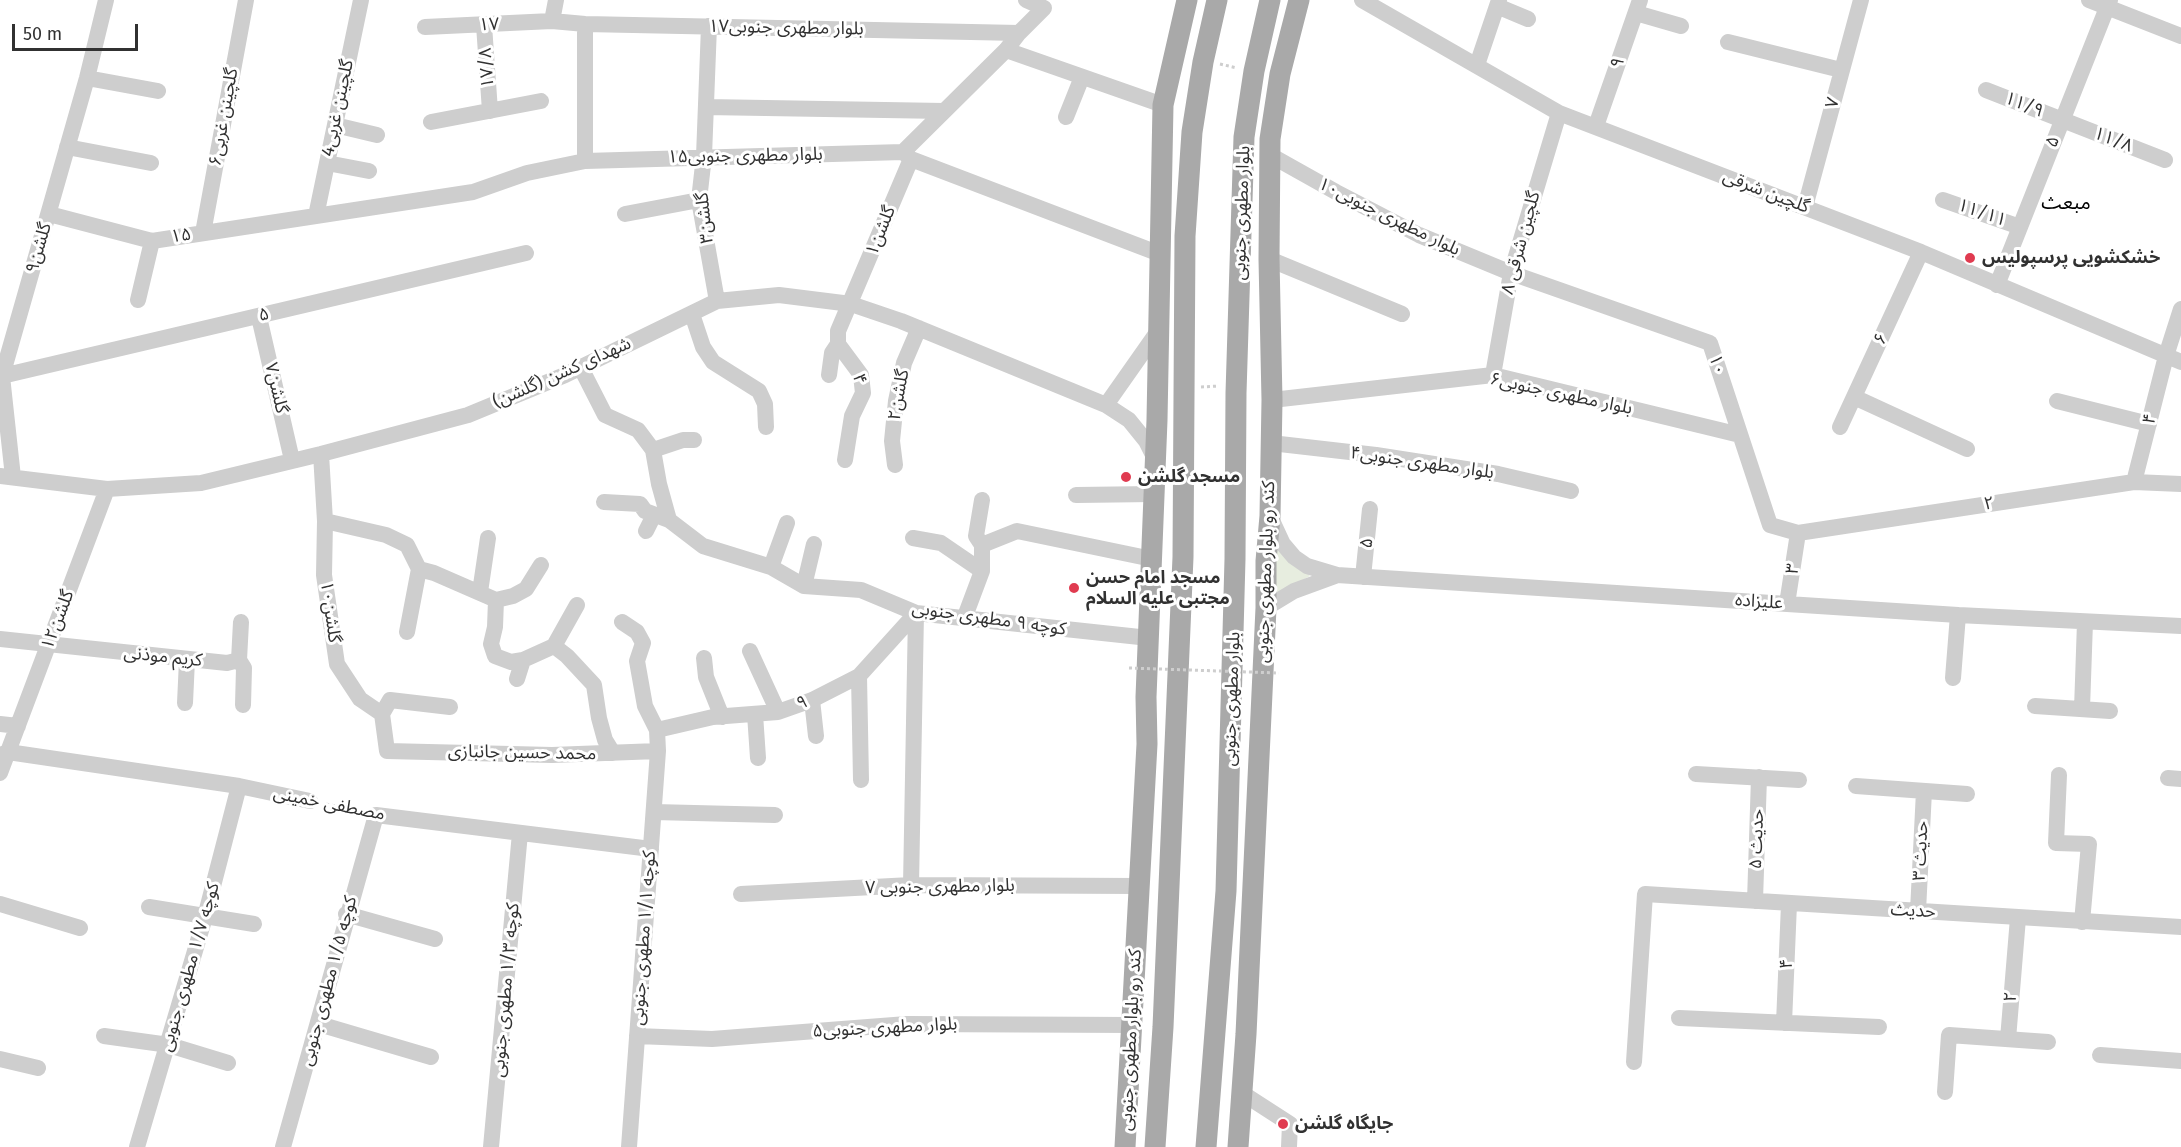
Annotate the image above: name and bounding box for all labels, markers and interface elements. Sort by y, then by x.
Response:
scale bar [15,12,141,50]
street label: ۱۷ [478,14,500,36]
street label: بلوار مطهری جنوبی۱۷ [708,16,864,40]
text: 50 m [23,23,62,45]
street label: ۱۷/۸ [475,47,499,89]
street label: ۹ [1606,55,1630,71]
street label: 4گلچینن غربی [317,58,359,158]
street label: گلچینن غربی۶ [205,66,243,168]
street label: ۱۱/۹ [2001,87,2047,123]
street label: ۷ [1821,95,1845,111]
street label: ۱۱/۸ [2090,123,2136,157]
street label: ۵ [2041,133,2065,151]
street label: بلوار مطهری جنوبی۱۵ [667,144,823,168]
street label: بلوار مطهری جنوبی [1229,145,1255,281]
street label: گلچین شرقی [1720,166,1812,218]
street label: بلوار مطهری جنوبی۱۰ [1314,173,1464,261]
street label: ۸ گلچین شرقی [1497,189,1545,297]
street label: گلشن۳ [692,191,718,245]
district label: مبعث [2041,191,2091,215]
street label: ۱۱/۱۱ [1955,195,2009,231]
street label: گلشن۱ [861,203,901,259]
street label: گلشن۹ [22,220,56,276]
street label: ۱۵ [169,224,193,248]
place label: خشکشویی پرسپولیس [1982,247,2160,269]
marker: خشکشویی پرسپولیس [1963,251,1977,265]
street label: ۵ [257,303,271,327]
street label: ۶ [1869,330,1893,348]
street label: شهدای کشن (گلشن) [490,333,634,413]
street label: ۱۰ [1704,352,1730,378]
street label: گلشن۷ [260,360,292,416]
street label: گلشن۲ [884,368,914,422]
street label: بلوار مطهری جنوبی۶ [1488,368,1634,420]
street label: ۴ [847,371,871,387]
street label: ۴ [2138,411,2162,427]
street label: بلوار مطهری جنوبی۴ [1349,442,1495,484]
place label: مسجد گلشن [1138,466,1240,488]
marker: مسجد گلشن [1119,470,1133,484]
street label: کند رو بلوار مطهری جنوبی [1252,481,1280,663]
street label: ۲ [1982,493,1996,515]
street label: ۵ [1356,537,1378,549]
street label: ۳ [1782,562,1804,576]
place label: مسجد امام حسن مجتبی علیه السلام [1086,567,1230,610]
street label: گلشن۱۰ [315,580,345,644]
marker: مسجد امام حسن مجتبی علیه السلام [1067,581,1081,595]
street label: گلشن۱۲ [37,587,79,653]
street label: علیزاده [1734,590,1784,614]
street label: کوچه ۹ مطهری جنوبی [911,597,1067,641]
street label: بلوار مطهری جنوبی [1219,631,1245,767]
street label: کریم موذنی [123,642,203,672]
street label: ۹ [793,691,811,715]
street label: محمد حسین جانبازی [448,741,596,765]
street label: مصطفی خمینی [271,783,387,825]
street label: حدیث ۵ [1745,808,1769,870]
street label: حدیث ۳ [1909,820,1933,882]
street label: کوچه ۱/۱ مطهری جنوبی [627,850,661,1026]
street label: ۷ بلوار مطهری جنوبی [865,875,1015,899]
street label: کوچه ۱/۷ مطهری جنوبی [155,880,225,1054]
street label: کوچه ۱/۵ مطهری جنوبی [296,894,362,1068]
street label: حدیث [1890,899,1936,923]
street label: کوچه ۱/۳ مطهری جنوبی [488,902,524,1078]
street label: کند رو بلوار مطهری جنوبی [1115,949,1147,1131]
street label: ۴ [1776,958,1798,970]
street label: ۲ [2000,991,2022,1003]
street label: ۵بلوار مطهری جنوبی [812,1013,958,1043]
place label: جایگاه گلشن [1295,1113,1393,1135]
marker: جایگاه گلشن [1276,1117,1290,1131]

